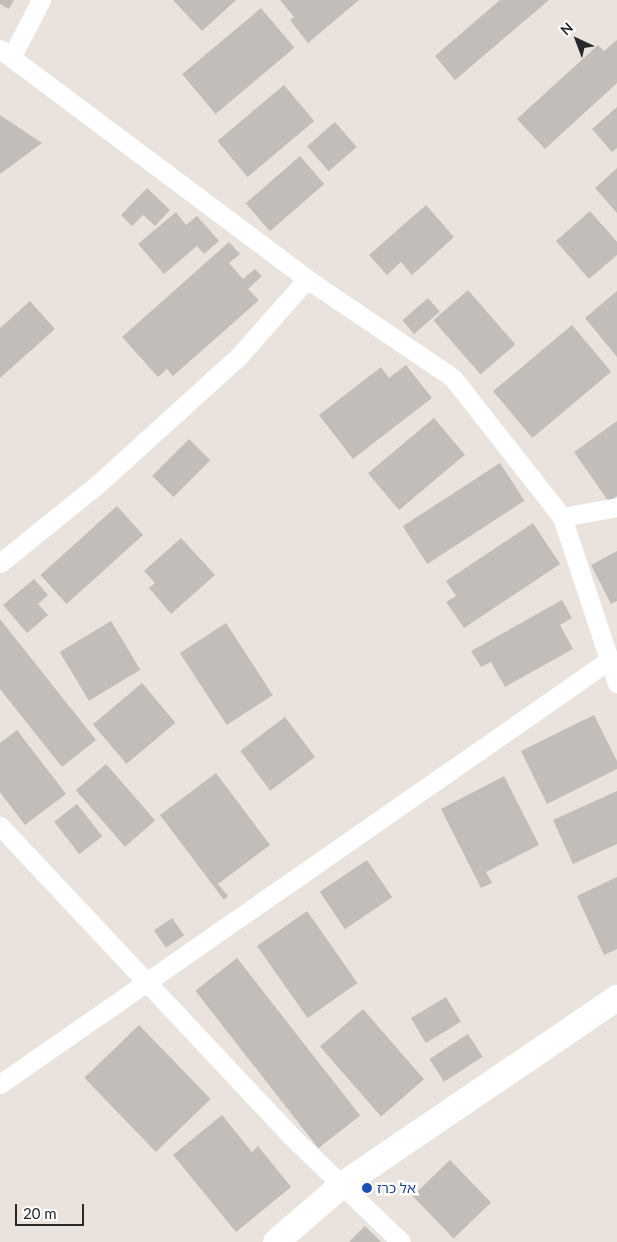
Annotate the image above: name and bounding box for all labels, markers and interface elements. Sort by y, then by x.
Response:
north arrow [552,15,602,65]
text: N [557,19,576,39]
place label: אל כרז [377,1180,416,1196]
marker: אל כרז [361,1182,373,1194]
scale bar [18,1194,86,1226]
text: 20 m [23,1204,57,1222]

